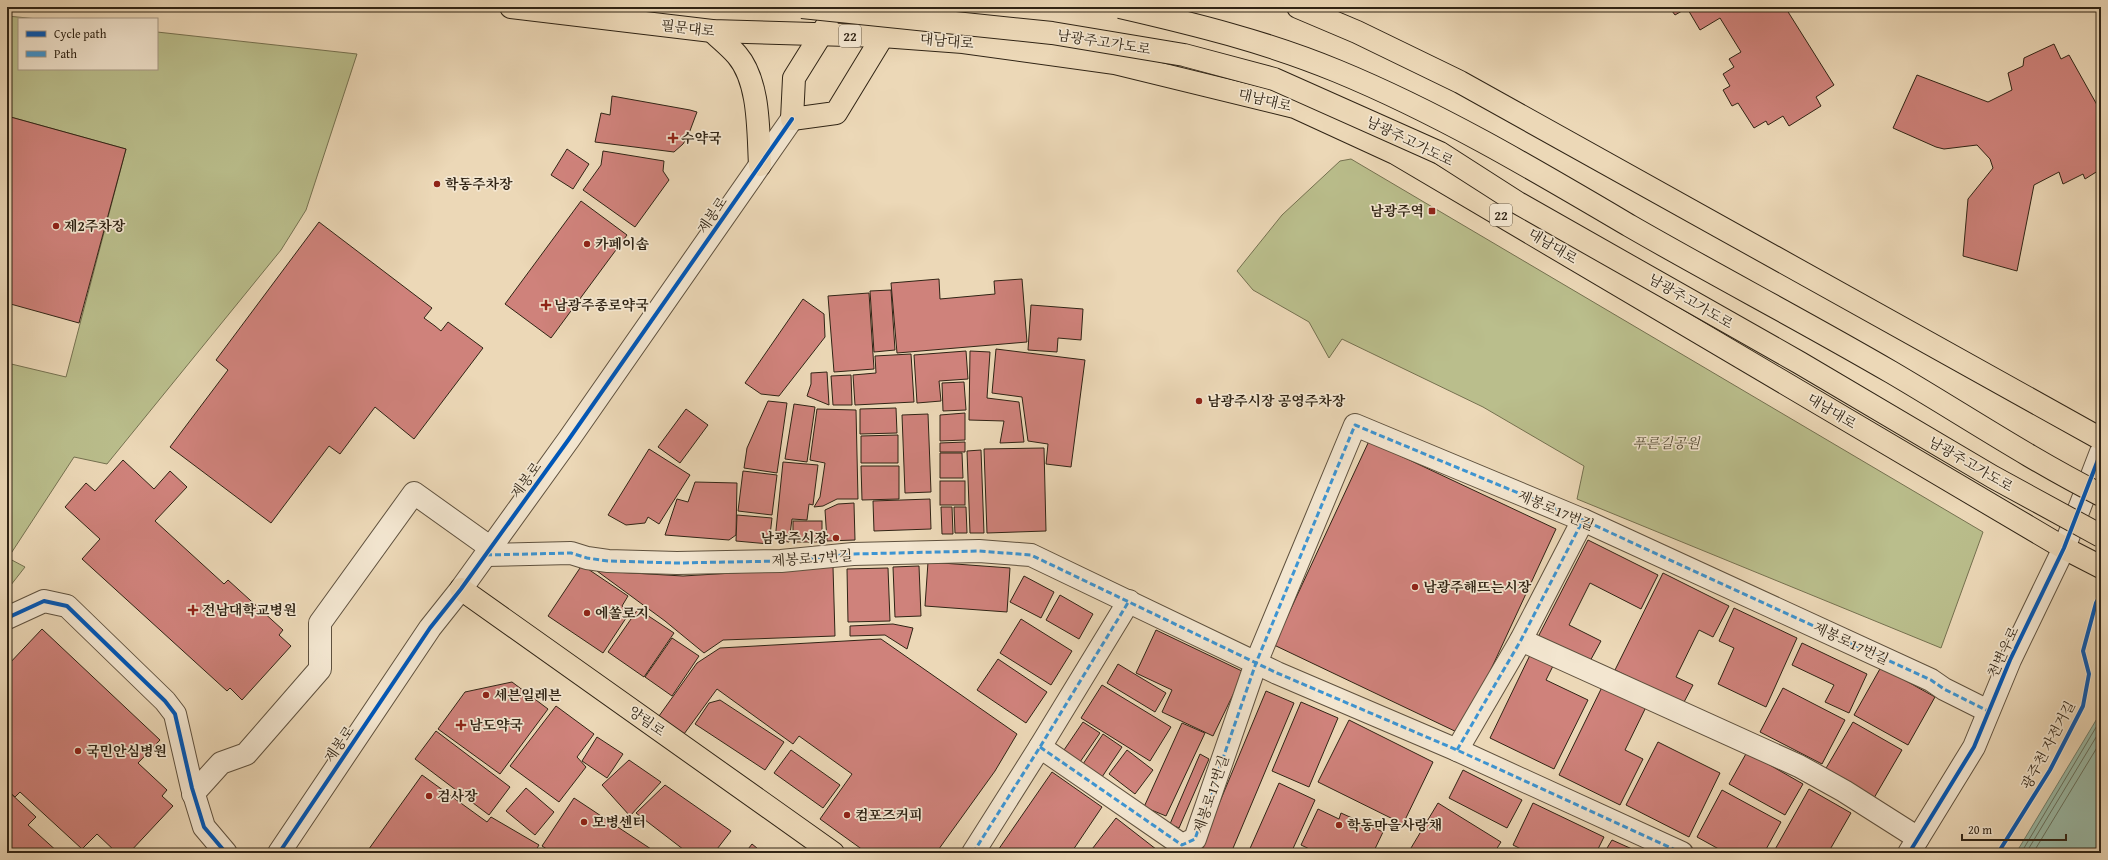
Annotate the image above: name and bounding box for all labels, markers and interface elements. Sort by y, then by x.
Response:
street label: 필문대로 [660,15,717,41]
legend [18,18,158,70]
text: Cycle path [54,25,107,42]
road number: 22 [839,25,861,47]
street label: 남광주고가도로 [1056,25,1153,59]
street label: 대남대로 [919,29,975,53]
text: Path [54,45,77,62]
street label: 대남대로 [1236,84,1294,116]
street label: 남광주고가도로 [1363,111,1457,171]
place label: 수약국 [681,128,722,148]
marker: 수약국 [668,133,678,143]
place label: 학동주차장 [445,174,513,194]
marker: 학동주차장 [432,179,442,189]
street label: 제봉로 [692,192,732,237]
place label: 남광주역 [1370,201,1424,221]
road number: 22 [1490,204,1512,226]
marker: 남광주역 [1427,206,1437,216]
place label: 제2주차장 [64,216,126,236]
marker: 제2주차장 [51,221,61,231]
street label: 대남대로 [1525,223,1582,269]
place label: 카페이솝 [595,234,650,254]
marker: 카페이솝 [582,239,592,249]
street label: 남광주고가도로 [1645,269,1737,334]
place label: 남광주종로약국 [554,295,649,315]
marker: 남광주종로약국 [541,300,551,310]
street label: 대남대로 [1804,388,1861,434]
place label: 남광주시장 공영주차장 [1207,391,1346,411]
marker: 남광주시장 공영주차장 [1194,396,1204,406]
street label: 남광주고가도로 [1925,432,2017,497]
park label: 푸른길공원 [1632,433,1701,453]
street label: 제봉로 [506,457,546,502]
street label: 제봉로17번길 [1515,485,1597,535]
place label: 남광주시장 [760,528,828,548]
marker: 남광주시장 [831,533,841,543]
street label: 제봉로17번길 [771,545,853,571]
place label: 남광주해뜨는시장 [1423,577,1532,597]
marker: 남광주해뜨는시장 [1410,582,1420,592]
place label: 전남대학교병원 [202,600,297,620]
place label: 에쏠로지 [595,603,649,623]
marker: 전남대학교병원 [187,604,199,616]
marker: 에쏠로지 [582,608,592,618]
street label: 제봉로17번길 [1810,617,1892,669]
street label: 천변우로 [1983,623,2024,681]
place label: 세븐일레븐 [494,685,562,705]
marker: 세븐일레븐 [481,690,491,700]
street label: 광주천 자전거길 [2016,697,2080,793]
street label: 양림로 [625,701,670,741]
place label: 남도약국 [469,715,524,735]
marker: 남도약국 [456,720,466,730]
street label: 제봉로 [319,721,359,766]
place label: 국민안심병원 [86,741,167,761]
marker: 국민안심병원 [73,746,83,756]
street label: 제봉로17번길 [1188,752,1234,836]
place label: 검사장 [437,786,478,806]
marker: 검사장 [424,791,434,801]
place label: 컴포즈커피 [855,805,923,825]
marker: 컴포즈커피 [842,810,852,820]
place label: 모병센터 [592,812,646,832]
place label: 학동마을사랑채 [1347,815,1442,835]
scale bar [1962,816,2066,842]
marker: 모병센터 [579,817,589,827]
marker: 학동마을사랑채 [1334,820,1344,830]
text: 20 m [1968,821,1992,838]

